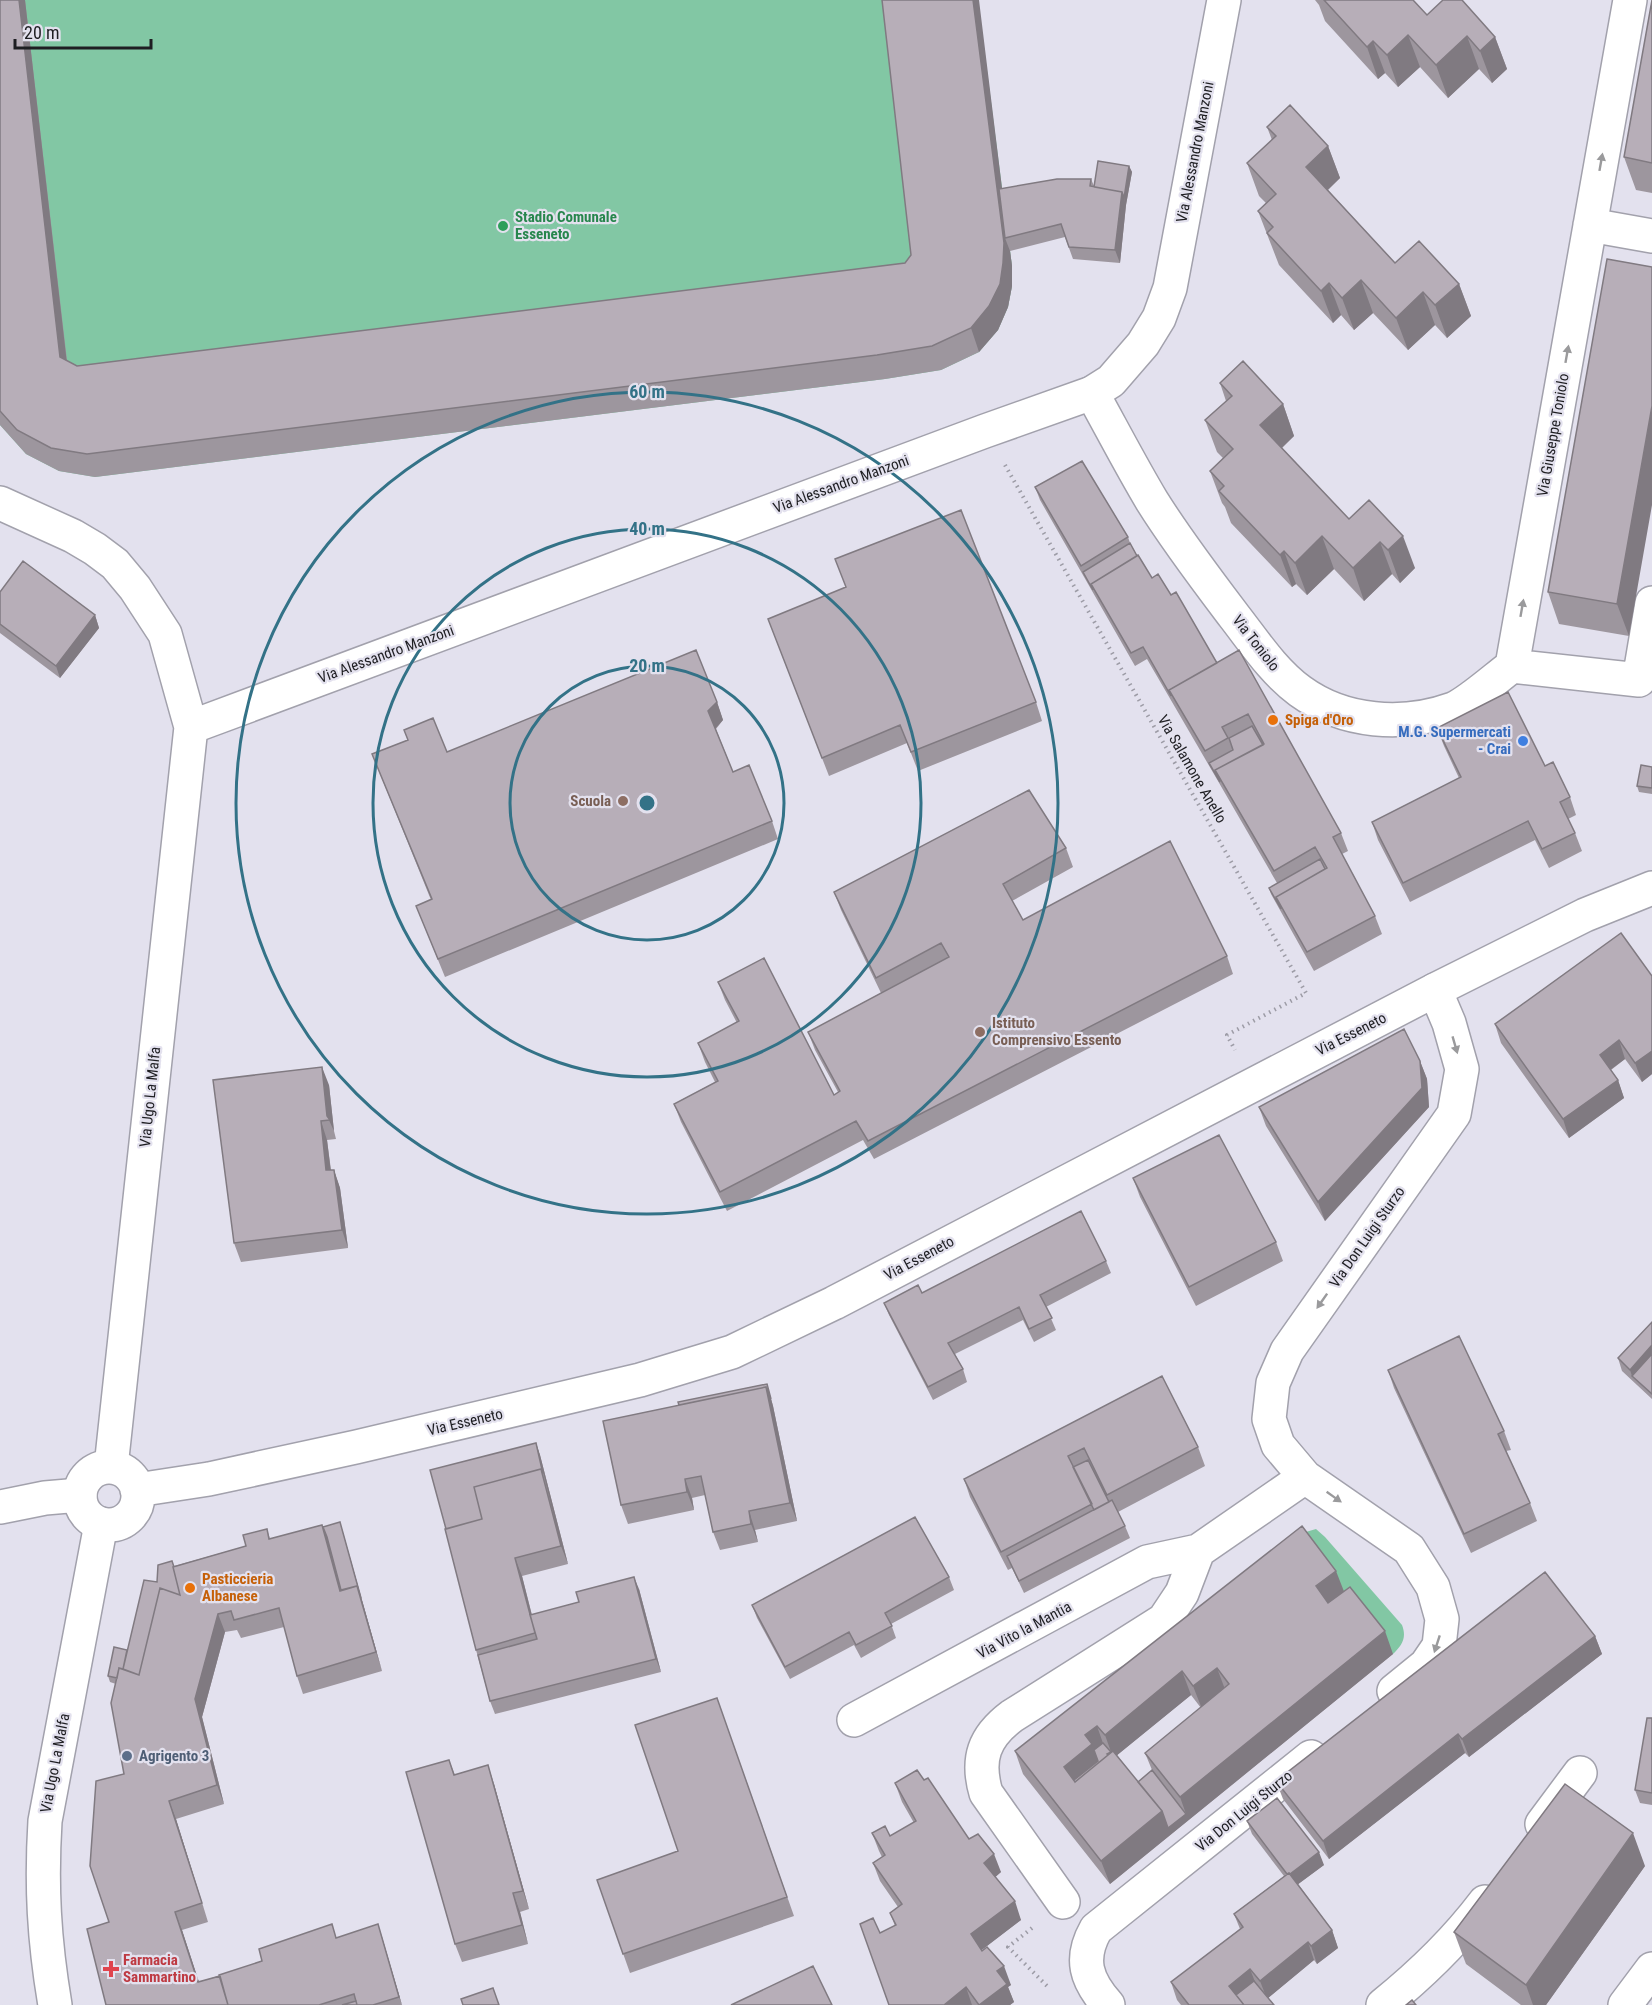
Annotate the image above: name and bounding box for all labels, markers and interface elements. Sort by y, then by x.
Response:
scale bar [15,12,152,50]
text: 20 m [24,22,59,43]
street label: Via Alessandro Manzoni [1173,80,1217,224]
one-way arrow [1597,153,1606,172]
place label: Stadio Comunale Esseneto [515,208,617,243]
marker: Stadio Comunale Esseneto [496,219,510,233]
one-way arrow [1563,345,1572,364]
street label: Via Giuseppe Toniolo [1533,372,1573,498]
text: 60 m [629,381,665,402]
street label: Via Alessandro Manzoni [771,451,911,517]
text: 40 m [629,518,665,539]
one-way arrow [1518,599,1527,618]
street label: Via Toniolo [1229,611,1283,675]
street label: Via Alessandro Manzoni [316,621,456,687]
text: 20 m [629,655,665,676]
place label: Spiga d'Oro [1285,711,1353,729]
street label: Via Salamone Anello [1154,712,1230,826]
marker: Spiga d'Oro [1266,713,1280,727]
place label: M.G. Supermercati - Crai [1398,723,1511,758]
marker: M.G. Supermercati - Crai [1516,734,1530,748]
place label: Scuola [570,792,611,810]
centre of rings [637,793,657,813]
marker: Scuola [616,794,630,808]
street label: Via Esseneto [1313,1009,1389,1059]
place label: Istituto Comprensivo Essento [992,1014,1121,1049]
marker: Istituto Comprensivo Essento [973,1025,987,1039]
one-way arrow [1451,1036,1460,1054]
street label: Via Ugo La Malfa [136,1046,164,1148]
street label: Via Don Luigi Sturzo [1325,1183,1409,1291]
street label: Via Esseneto [881,1232,957,1284]
one-way arrow [1316,1293,1328,1309]
street label: Via Esseneto [426,1405,504,1439]
one-way arrow [1326,1491,1342,1503]
place label: Pasticcieria Albanese [202,1570,273,1605]
marker: Pasticcieria Albanese [183,1581,197,1595]
street label: Via Vito la Mantia [974,1598,1074,1662]
one-way arrow [1432,1635,1441,1653]
street label: Via Ugo La Malfa [37,1712,73,1814]
place label: Agrigento 3 [139,1747,209,1765]
marker: Agrigento 3 [120,1749,134,1763]
street label: Via Don Luigi Sturzo [1192,1767,1296,1855]
place label: Farmacia Sammartino [123,1951,196,1986]
marker: Farmacia Sammartino [104,1962,118,1976]

